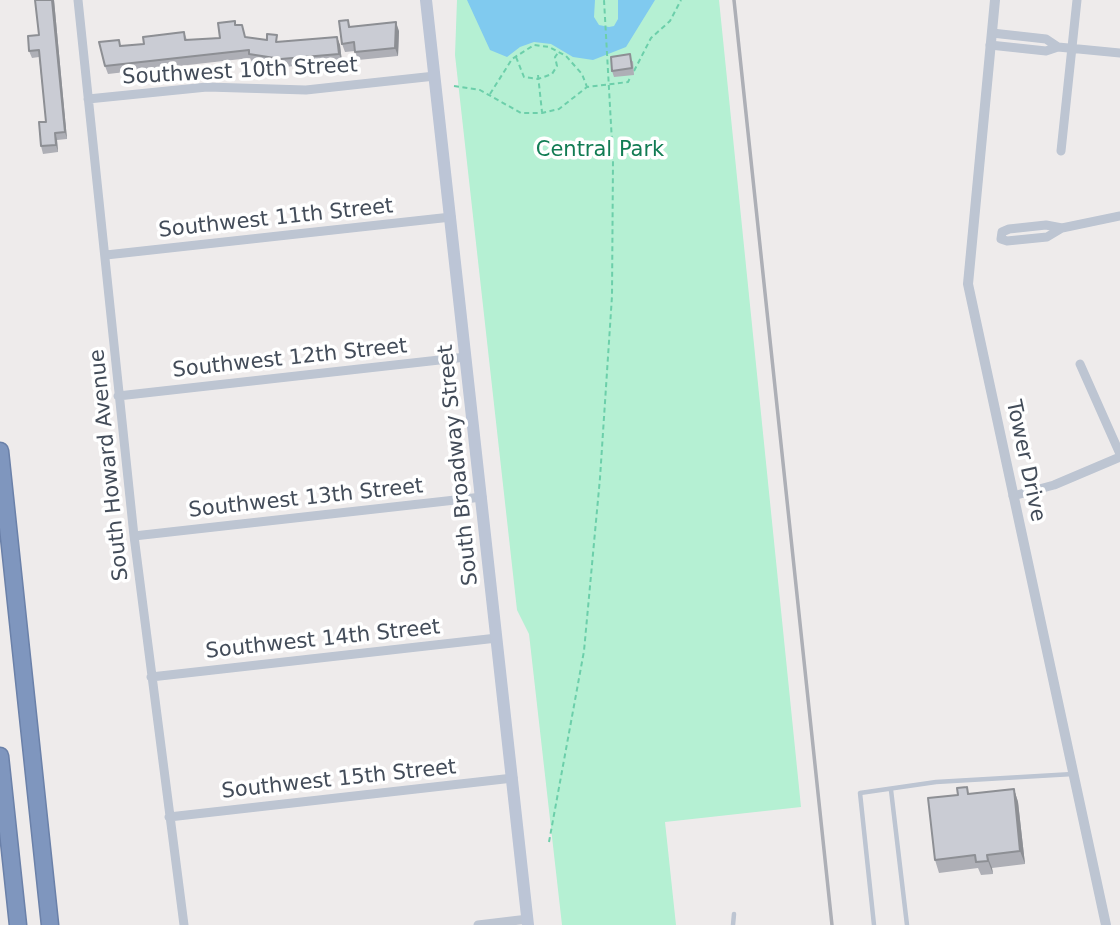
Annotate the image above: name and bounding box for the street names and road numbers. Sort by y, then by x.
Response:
street label: Southwest 10th Street [122,53,358,91]
street label: Southwest 11th Street [157,194,395,244]
street label: Southwest 12th Street [171,334,409,384]
street label: South Broadway Street [434,343,484,587]
street label: South Howard Avenue [85,348,135,582]
street label: Tower Drive [1000,398,1050,524]
street label: Southwest 13th Street [187,474,425,524]
street label: Southwest 14th Street [204,615,442,665]
street label: Southwest 15th Street [220,755,458,805]

